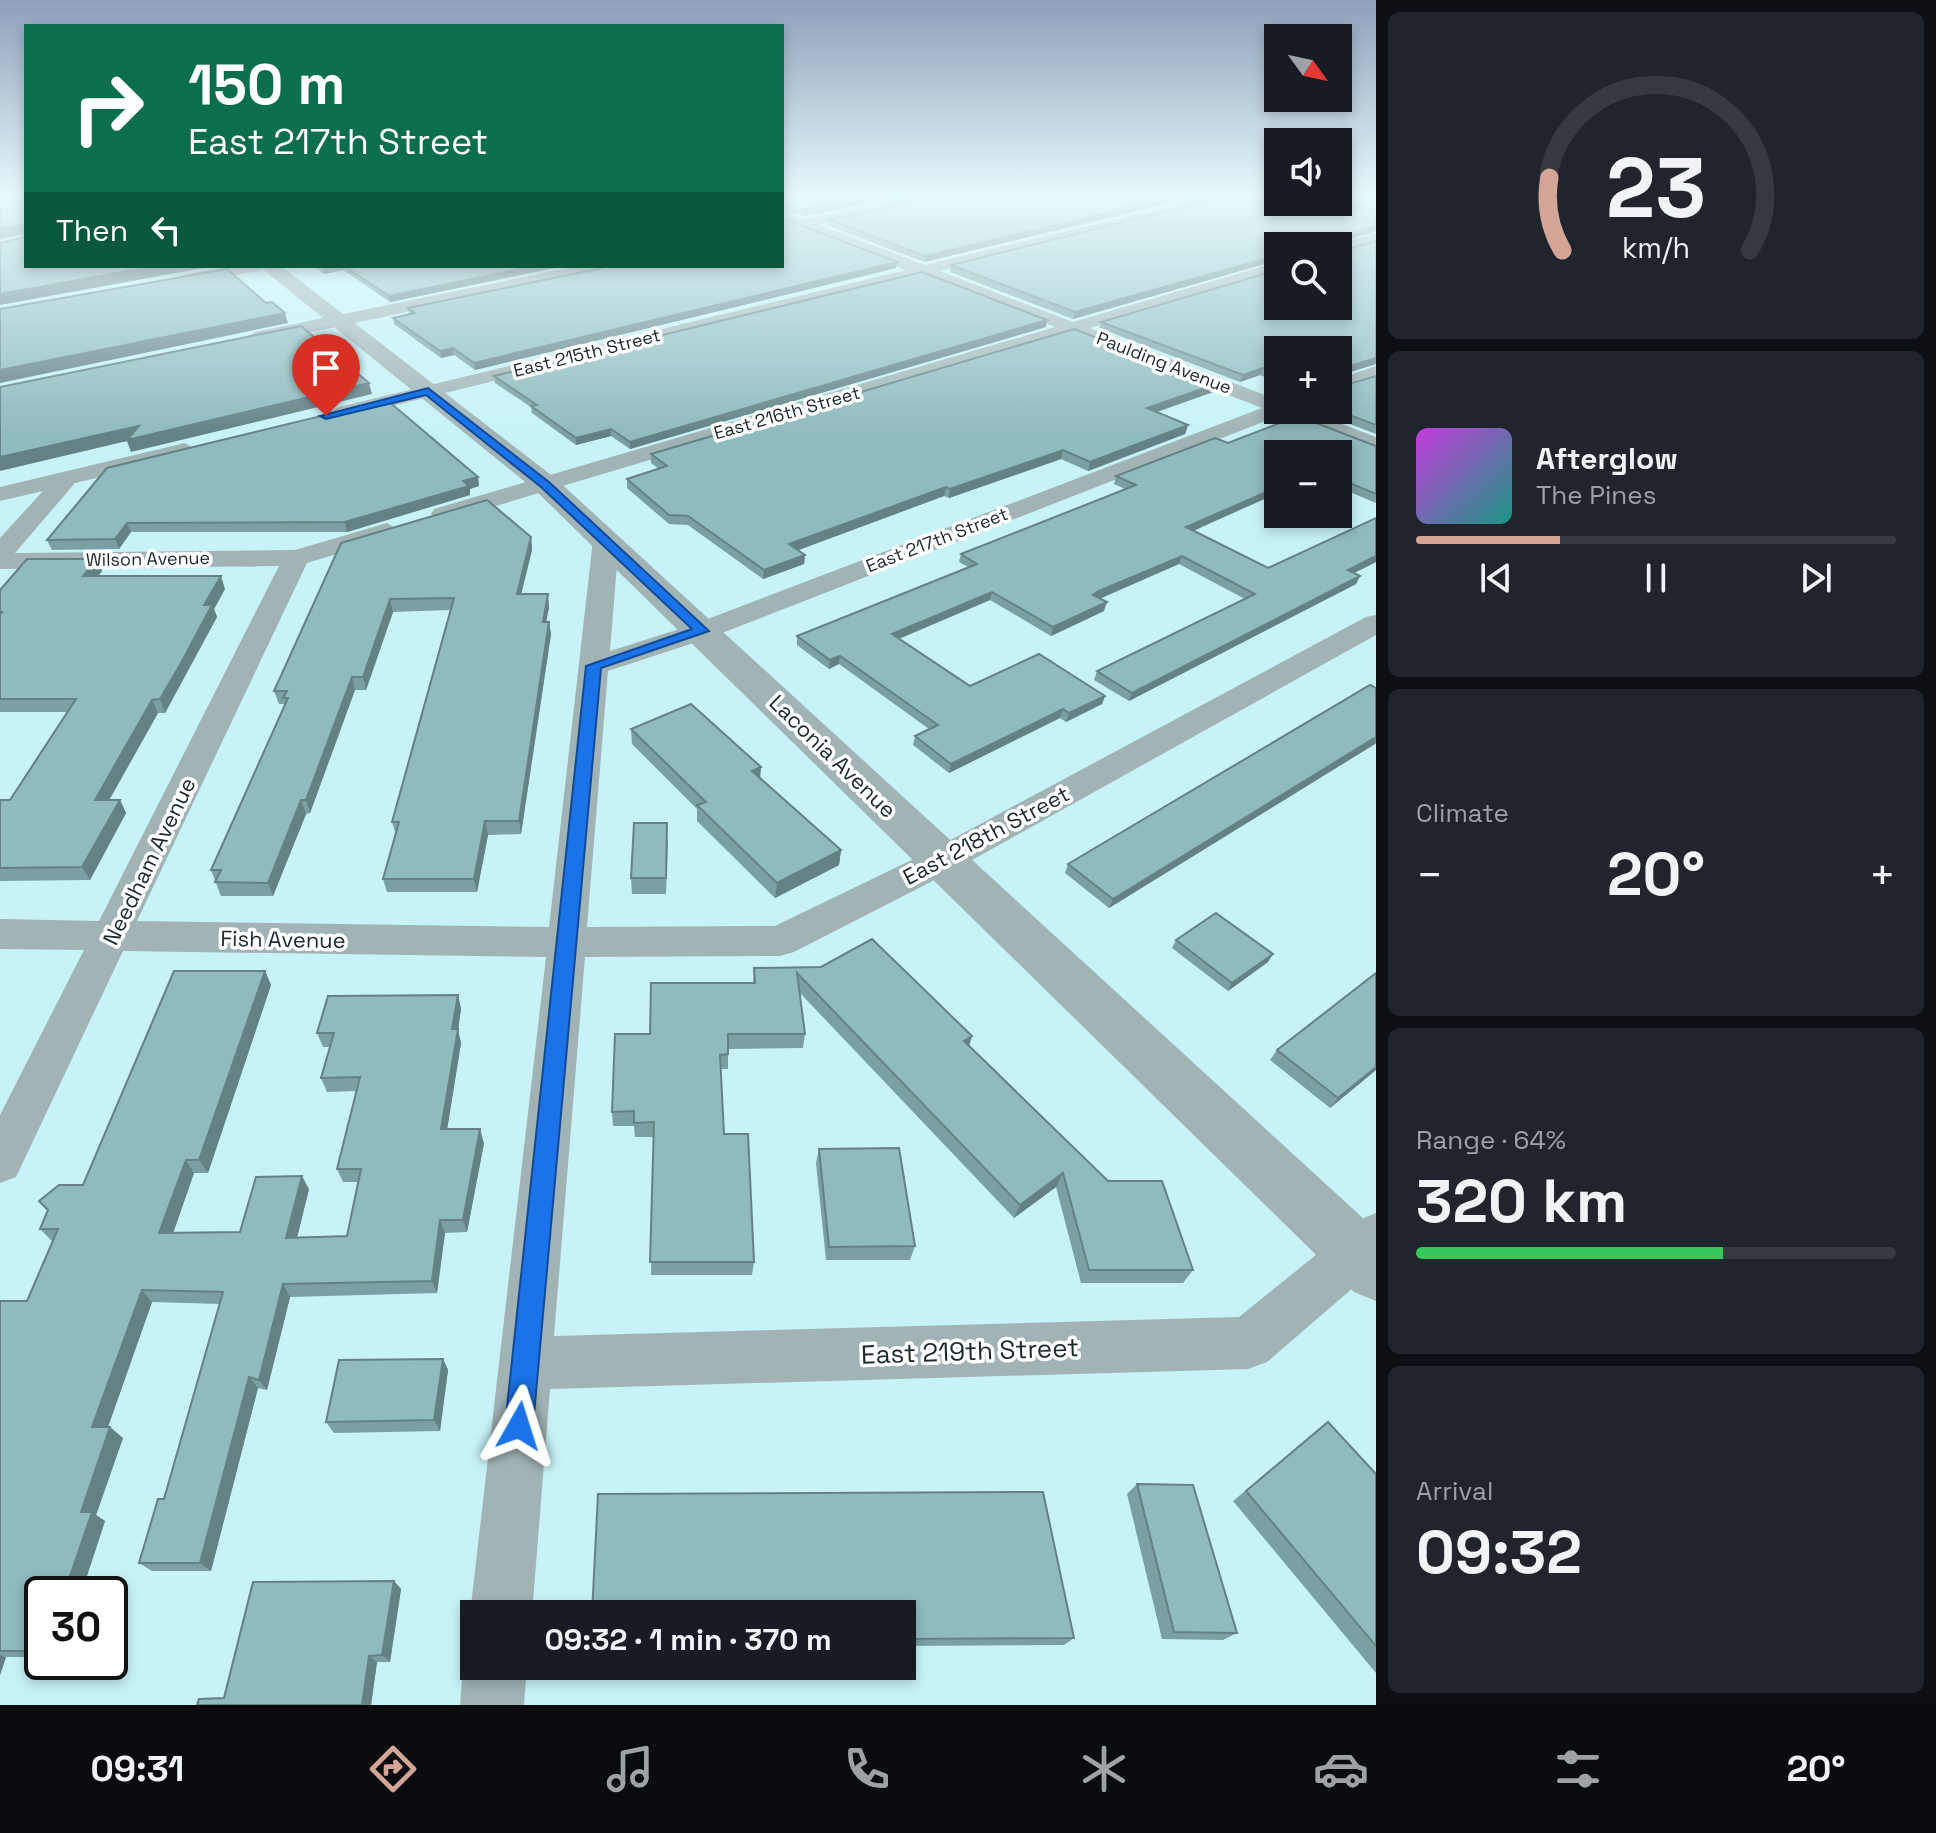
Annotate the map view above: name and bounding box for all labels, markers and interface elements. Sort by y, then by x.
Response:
north arrow [1264,24,1352,112]
map controls [1264,24,1352,528]
text: 150 m [188,49,345,120]
icon: right [56,56,160,160]
text: East 217th Street [188,119,488,165]
button: sound [1264,128,1352,216]
text: 23 [1606,135,1706,241]
icon: left [144,208,188,252]
text: Then [56,211,128,250]
text: km/h [1622,230,1690,266]
button: search [1264,232,1352,320]
street label: East 215th Street [511,323,663,382]
street label: Paulding Avenue [1093,326,1235,399]
pin [292,334,360,416]
button: + [1264,336,1352,424]
icon: arrive [304,346,348,390]
street label: East 216th Street [711,381,863,444]
text: Afterglow [1536,439,1678,478]
button: − [1264,440,1352,528]
text: The Pines [1536,478,1656,512]
street label: East 217th Street [863,502,1011,577]
street label: Wilson Avenue [86,546,210,571]
icon: previous [1474,556,1518,600]
icon: pause [1634,556,1678,600]
icon: next [1794,556,1838,600]
street label: Laconia Avenue [764,688,902,824]
street label: Needham Avenue [96,773,202,949]
street label: East 218th Street [898,779,1074,891]
text: Climate [1416,796,1509,830]
text: 20° [1607,836,1705,913]
text: − [1416,847,1443,903]
text: + [1869,847,1896,903]
street label: Fish Avenue [220,924,346,954]
text: Range · 64% [1416,1123,1566,1157]
text: 320 km [1416,1163,1627,1240]
street label: East 219th Street [860,1330,1080,1372]
position arrow [477,1384,561,1468]
text: Arrival [1416,1474,1493,1508]
text: 09:32 [1416,1514,1582,1591]
speed limit sign: 30 [24,1576,128,1680]
text: 09:32 · 1 min · 370 m [544,1620,832,1659]
icon: directions [365,1741,421,1797]
icon: music [602,1741,658,1797]
icon: phone [839,1741,895,1797]
icon: climate [1076,1741,1132,1797]
icon: car [1313,1741,1369,1797]
icon: filters [1550,1741,1606,1797]
text: 09:31 [90,1746,184,1792]
text: 20° [1787,1746,1846,1792]

